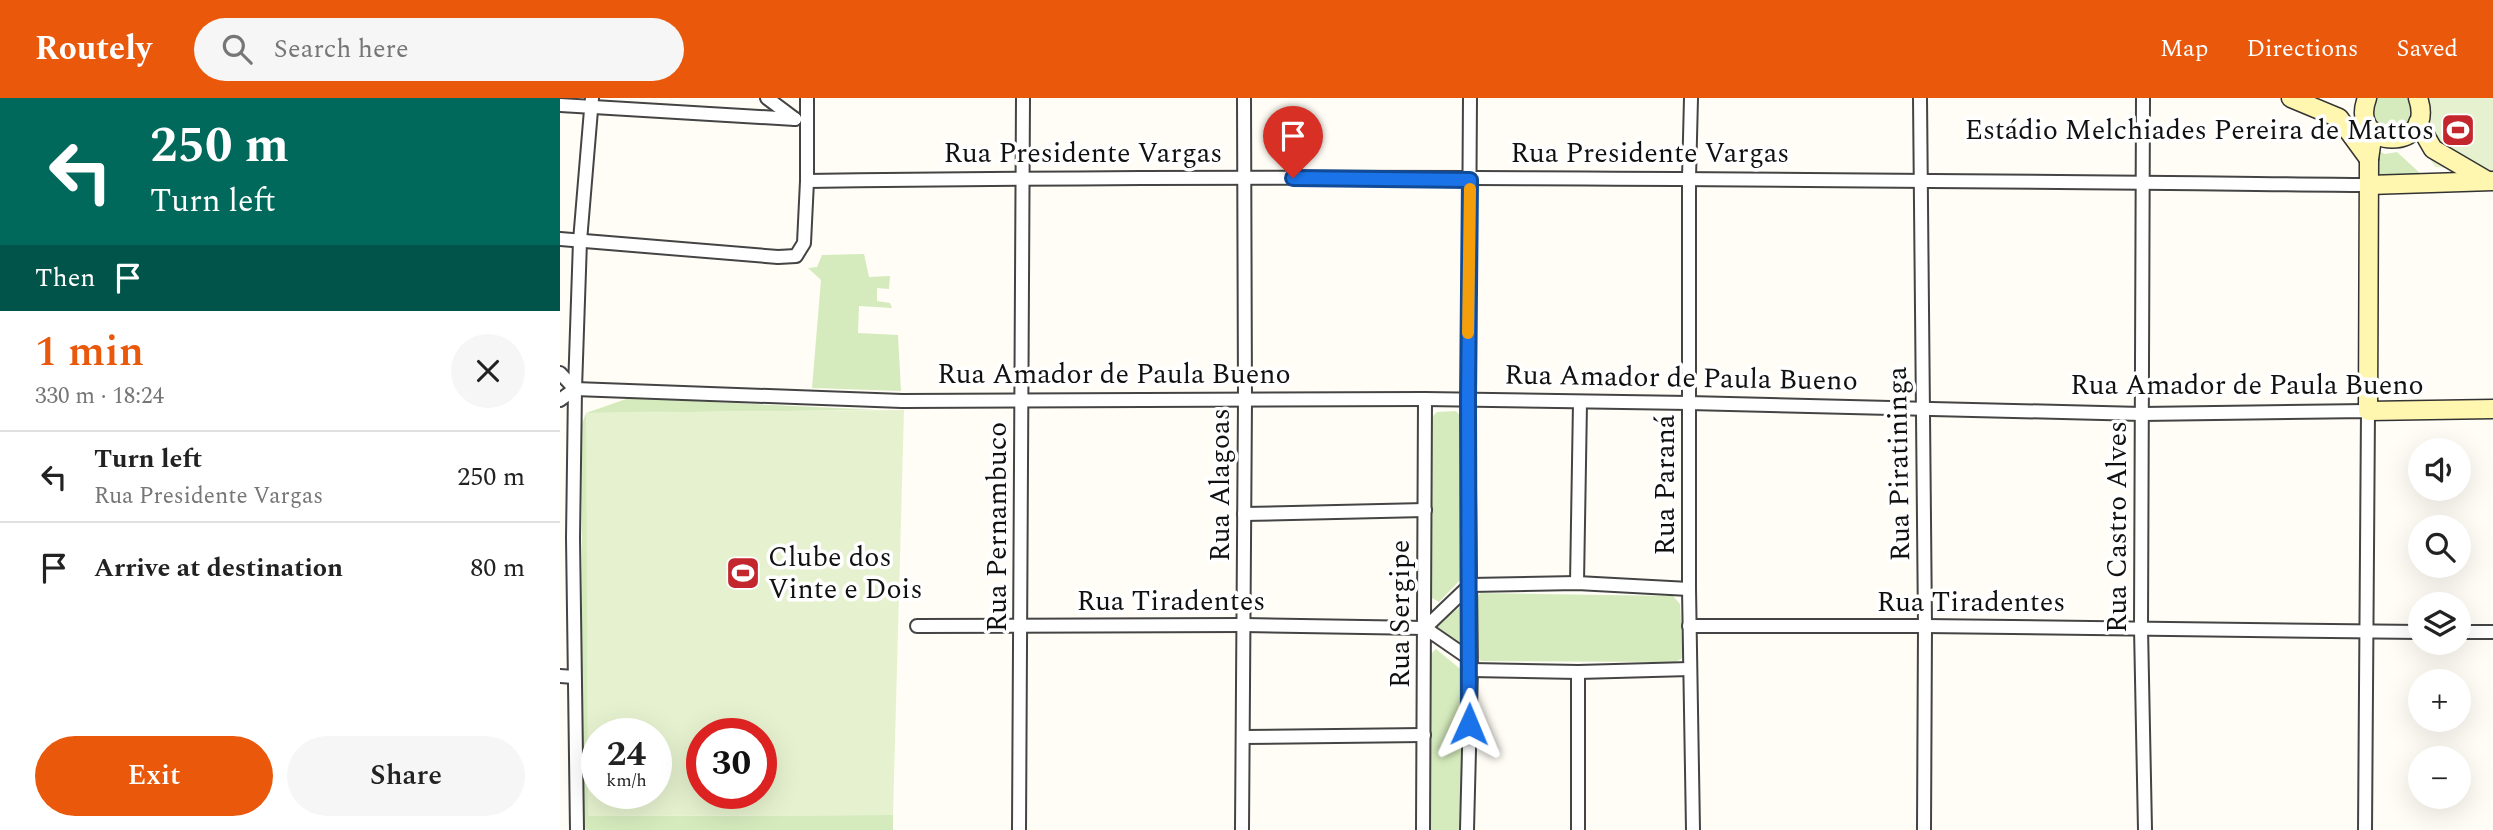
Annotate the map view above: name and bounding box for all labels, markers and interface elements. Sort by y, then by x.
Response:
search box [194,18,684,81]
text: Routely [35,24,152,74]
text: Search here [274,29,409,69]
icon: search [218,30,256,68]
text: Map [2160,31,2208,67]
text: Directions [2246,31,2358,67]
text: Saved [2396,31,2458,67]
pin [1263,106,1323,178]
text: 250 m [150,109,289,184]
place label: Estádio Melchiades Pereira de Mattos [1965,109,2434,152]
sports icon: Estádio Melchiades Pereira de Mattos [2439,111,2477,149]
icon: arrive [1274,117,1312,155]
icon: left [35,126,126,217]
street label: Rua Presidente Vargas [944,132,1222,175]
street label: Rua Presidente Vargas [1511,132,1789,175]
text: Turn left [150,177,276,226]
text: Then [35,258,95,298]
icon: arrive [109,259,147,297]
text: 1 min [35,321,144,384]
button: close [451,334,525,408]
street label: Rua Amador de Paula Bueno [937,353,1291,396]
street label: Rua Amador de Paula Bueno [1504,353,1858,403]
street label: Rua Amador de Paula Bueno [2070,364,2424,407]
street label: Rua Piratininga [1876,366,1922,562]
text: 330 m · 18:24 [35,379,164,414]
street label: Rua Alagoas [1199,408,1242,562]
street label: Rua Paraná [1644,414,1687,555]
street label: Rua Castro Alves [2096,421,2139,633]
street label: Rua Pernambuco [976,422,1019,632]
map controls [2408,438,2471,809]
button: sound [2408,438,2471,501]
text: Turn left [94,439,202,479]
text: 250 m [457,457,525,497]
icon: left [35,458,73,496]
text: Rua Presidente Vargas [94,479,323,514]
button: search [2408,515,2471,578]
place label: Clube dos Vinte e Dois [768,536,922,611]
street label: Rua Sergipe [1379,540,1422,688]
text: Arrive at destination [94,548,343,588]
text: 80 m [470,548,525,588]
icon: arrive [35,549,73,587]
sports icon: Clube dos Vinte e Dois [724,554,762,592]
street label: Rua Tiradentes [1077,580,1265,623]
street label: Rua Tiradentes [1877,581,2065,624]
button: layers [2408,592,2471,655]
button: + [2408,669,2471,732]
position arrow [1432,687,1506,761]
speed limit sign: 30 [686,718,777,809]
text: 24 [607,728,646,781]
button: Exit [35,736,273,816]
button: Share [287,736,525,816]
button: − [2408,746,2471,809]
text: km/h [606,767,647,794]

